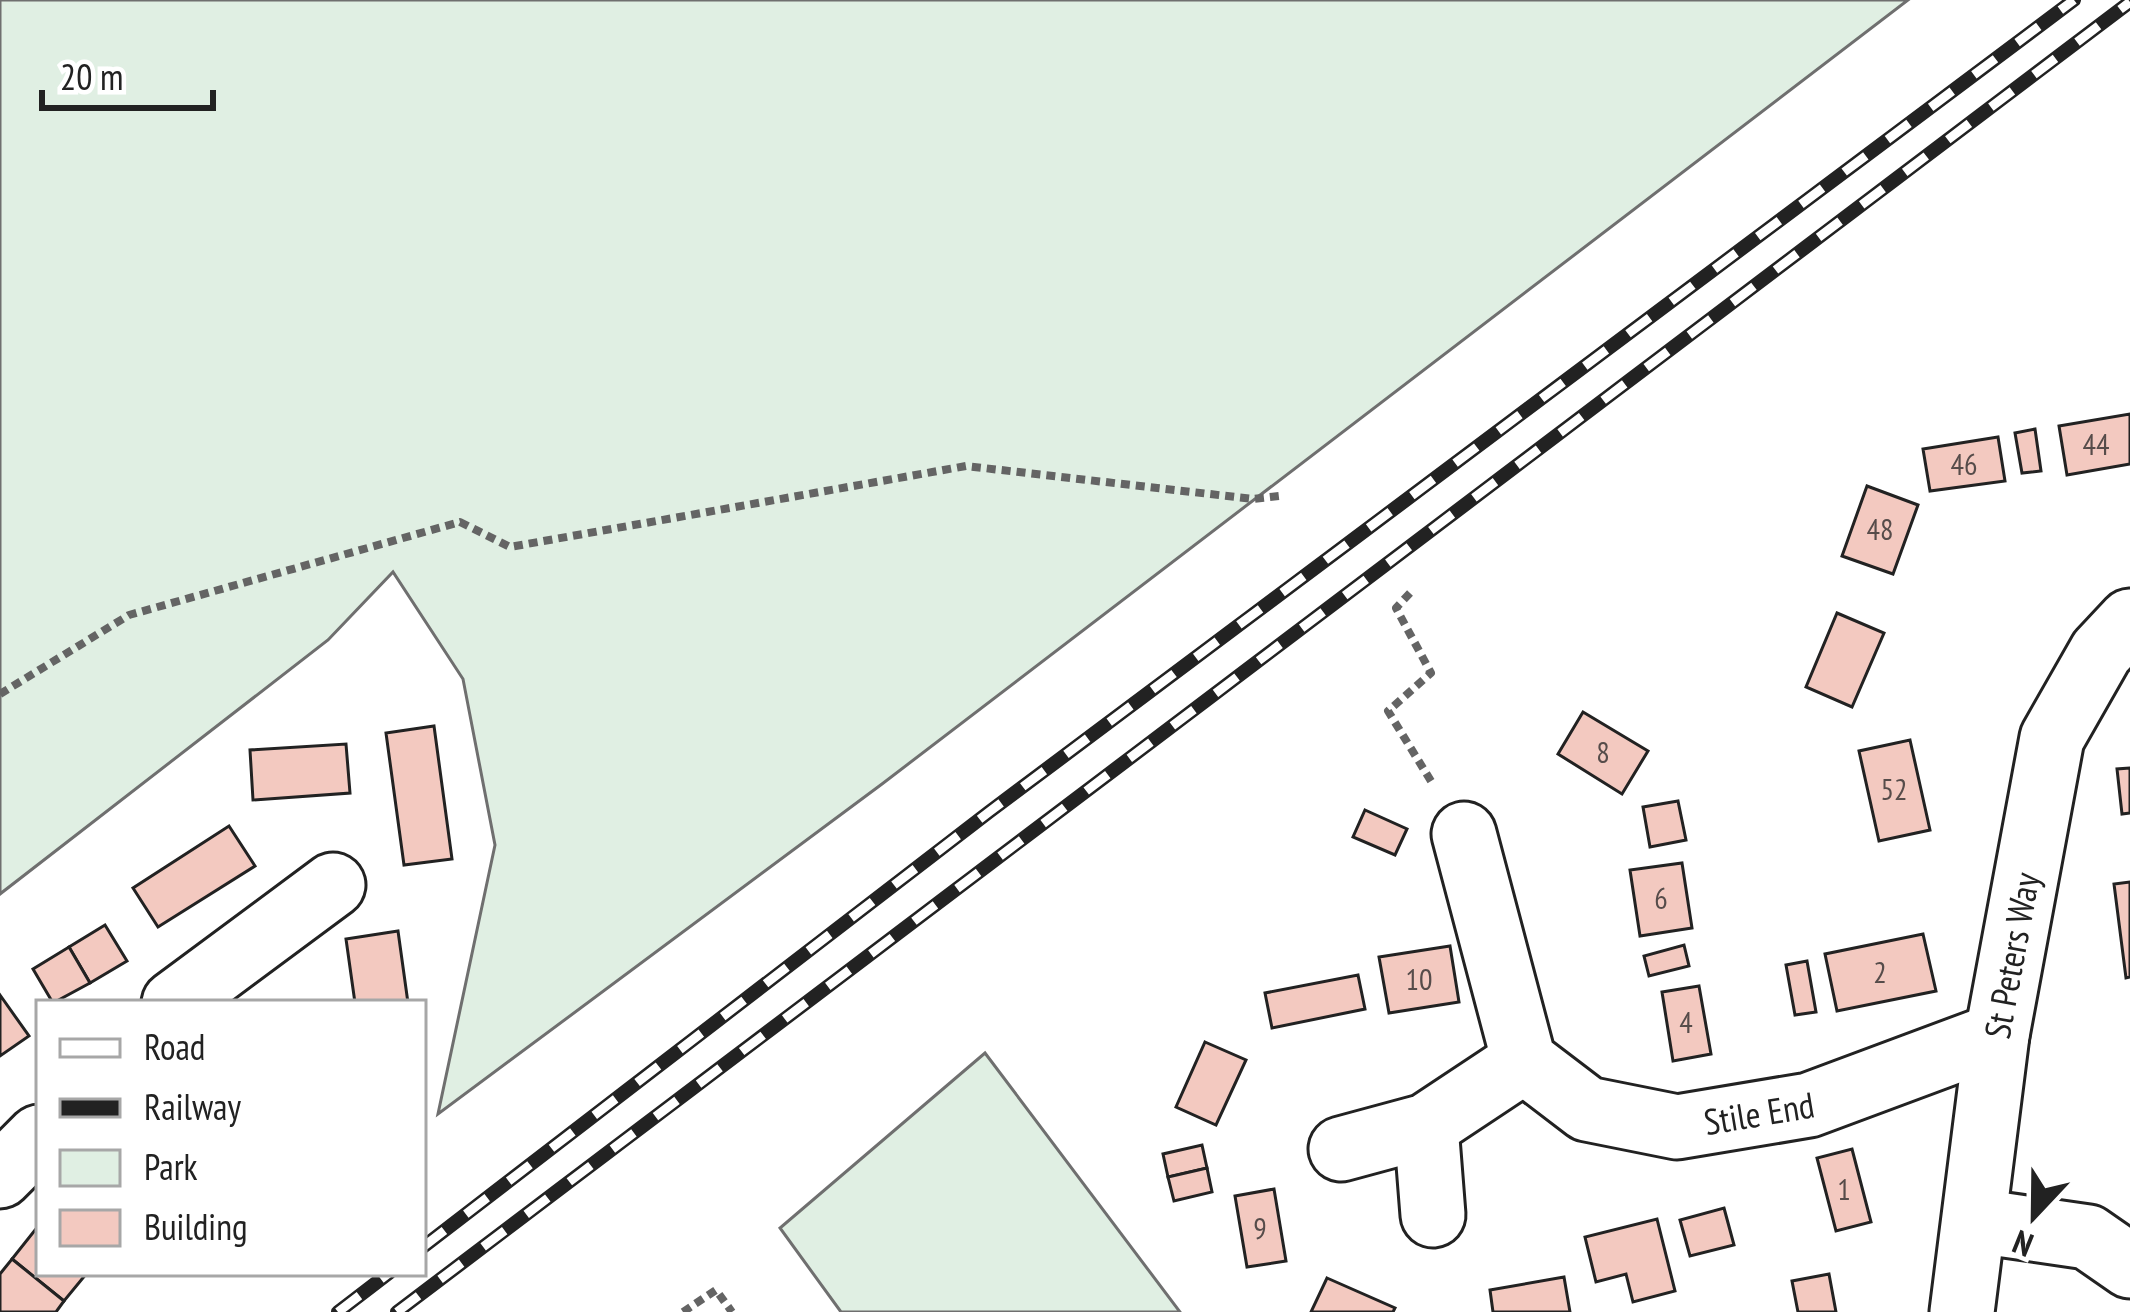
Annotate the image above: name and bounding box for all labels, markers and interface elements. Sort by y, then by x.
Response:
scale bar [42,36,213,110]
text: 20 m [60,53,123,100]
house number: 44 [2083,424,2110,463]
house number: 46 [1951,444,1978,483]
house number: 48 [1867,509,1894,548]
house number: 8 [1596,732,1610,771]
house number: 52 [1881,769,1908,808]
street label: St Peters Way [1973,868,2050,1042]
house number: 6 [1654,878,1668,917]
house number: 2 [1873,952,1887,991]
house number: 10 [1406,959,1433,998]
legend [36,1000,426,1276]
house number: 4 [1679,1002,1693,1041]
text: Road [144,1023,205,1070]
street label: Stile End [1700,1081,1818,1145]
text: Railway [144,1083,242,1130]
text: Park [144,1143,198,1190]
north arrow [1974,1156,2094,1276]
house number: 1 [1837,1169,1851,1208]
text: Building [144,1203,248,1250]
house number: 9 [1253,1208,1267,1247]
text: N [2006,1221,2039,1268]

